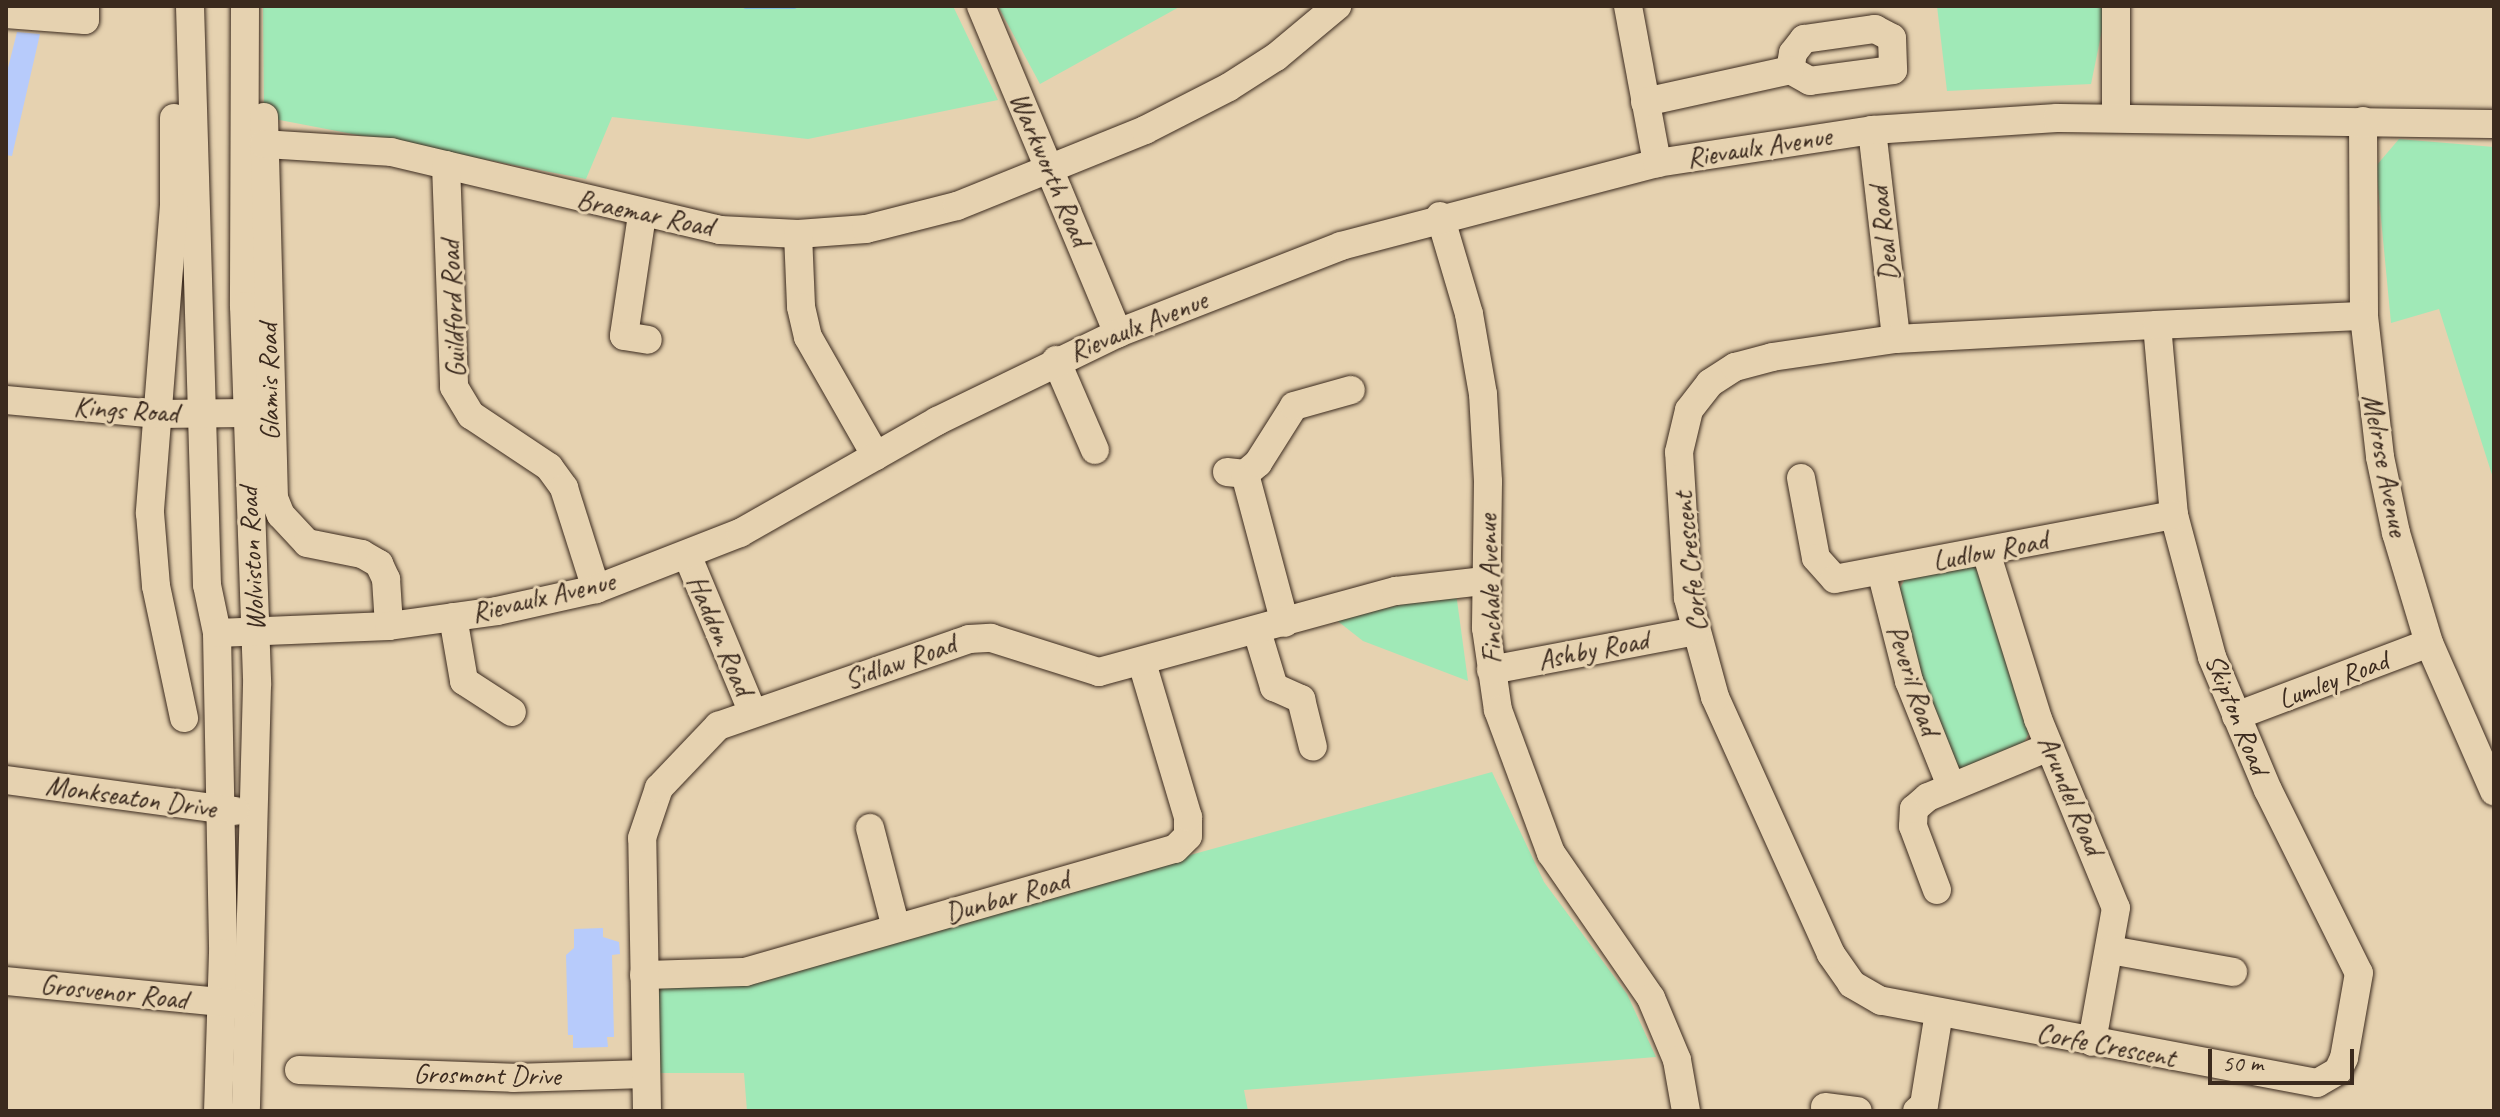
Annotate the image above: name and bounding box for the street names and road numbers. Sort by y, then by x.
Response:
street label: Warkworth Road [1003,88,1097,250]
street label: Rievaulx Avenue [1684,119,1834,175]
street label: Braemar Road [574,182,716,244]
street label: Deal Road [1862,185,1906,283]
street label: Guildford Road [433,239,473,379]
street label: Rievaulx Avenue [1064,283,1212,369]
street label: Glamis Road [251,323,287,441]
street label: Kings Road [72,390,180,430]
street label: Melrose Avenue [2355,391,2415,539]
street label: Wolviston Road [231,486,273,632]
street label: Corfe Crescent [1666,490,1714,634]
street label: Finchale Avenue [1471,514,1509,664]
street label: Ludlow Road [1930,524,2050,578]
street label: Rievaulx Avenue [468,564,618,630]
street label: Haddon Road [680,570,760,700]
street label: Peveril Road [1879,621,1947,739]
street label: Ashby Road [1535,623,1651,677]
street label: Sidlaw Road [840,627,960,697]
street label: Lumley Road [2274,644,2392,716]
street label: Skipton Road [2198,649,2276,779]
street label: Arundel Road [2031,731,2111,859]
street label: Monkseaton Drive [44,768,218,826]
street label: Dunbar Road [942,863,1072,931]
street label: Grosvenor Road [39,968,189,1016]
street label: Corfe Crescent [2034,1015,2178,1075]
street label: Grosmont Drive [413,1057,561,1093]

